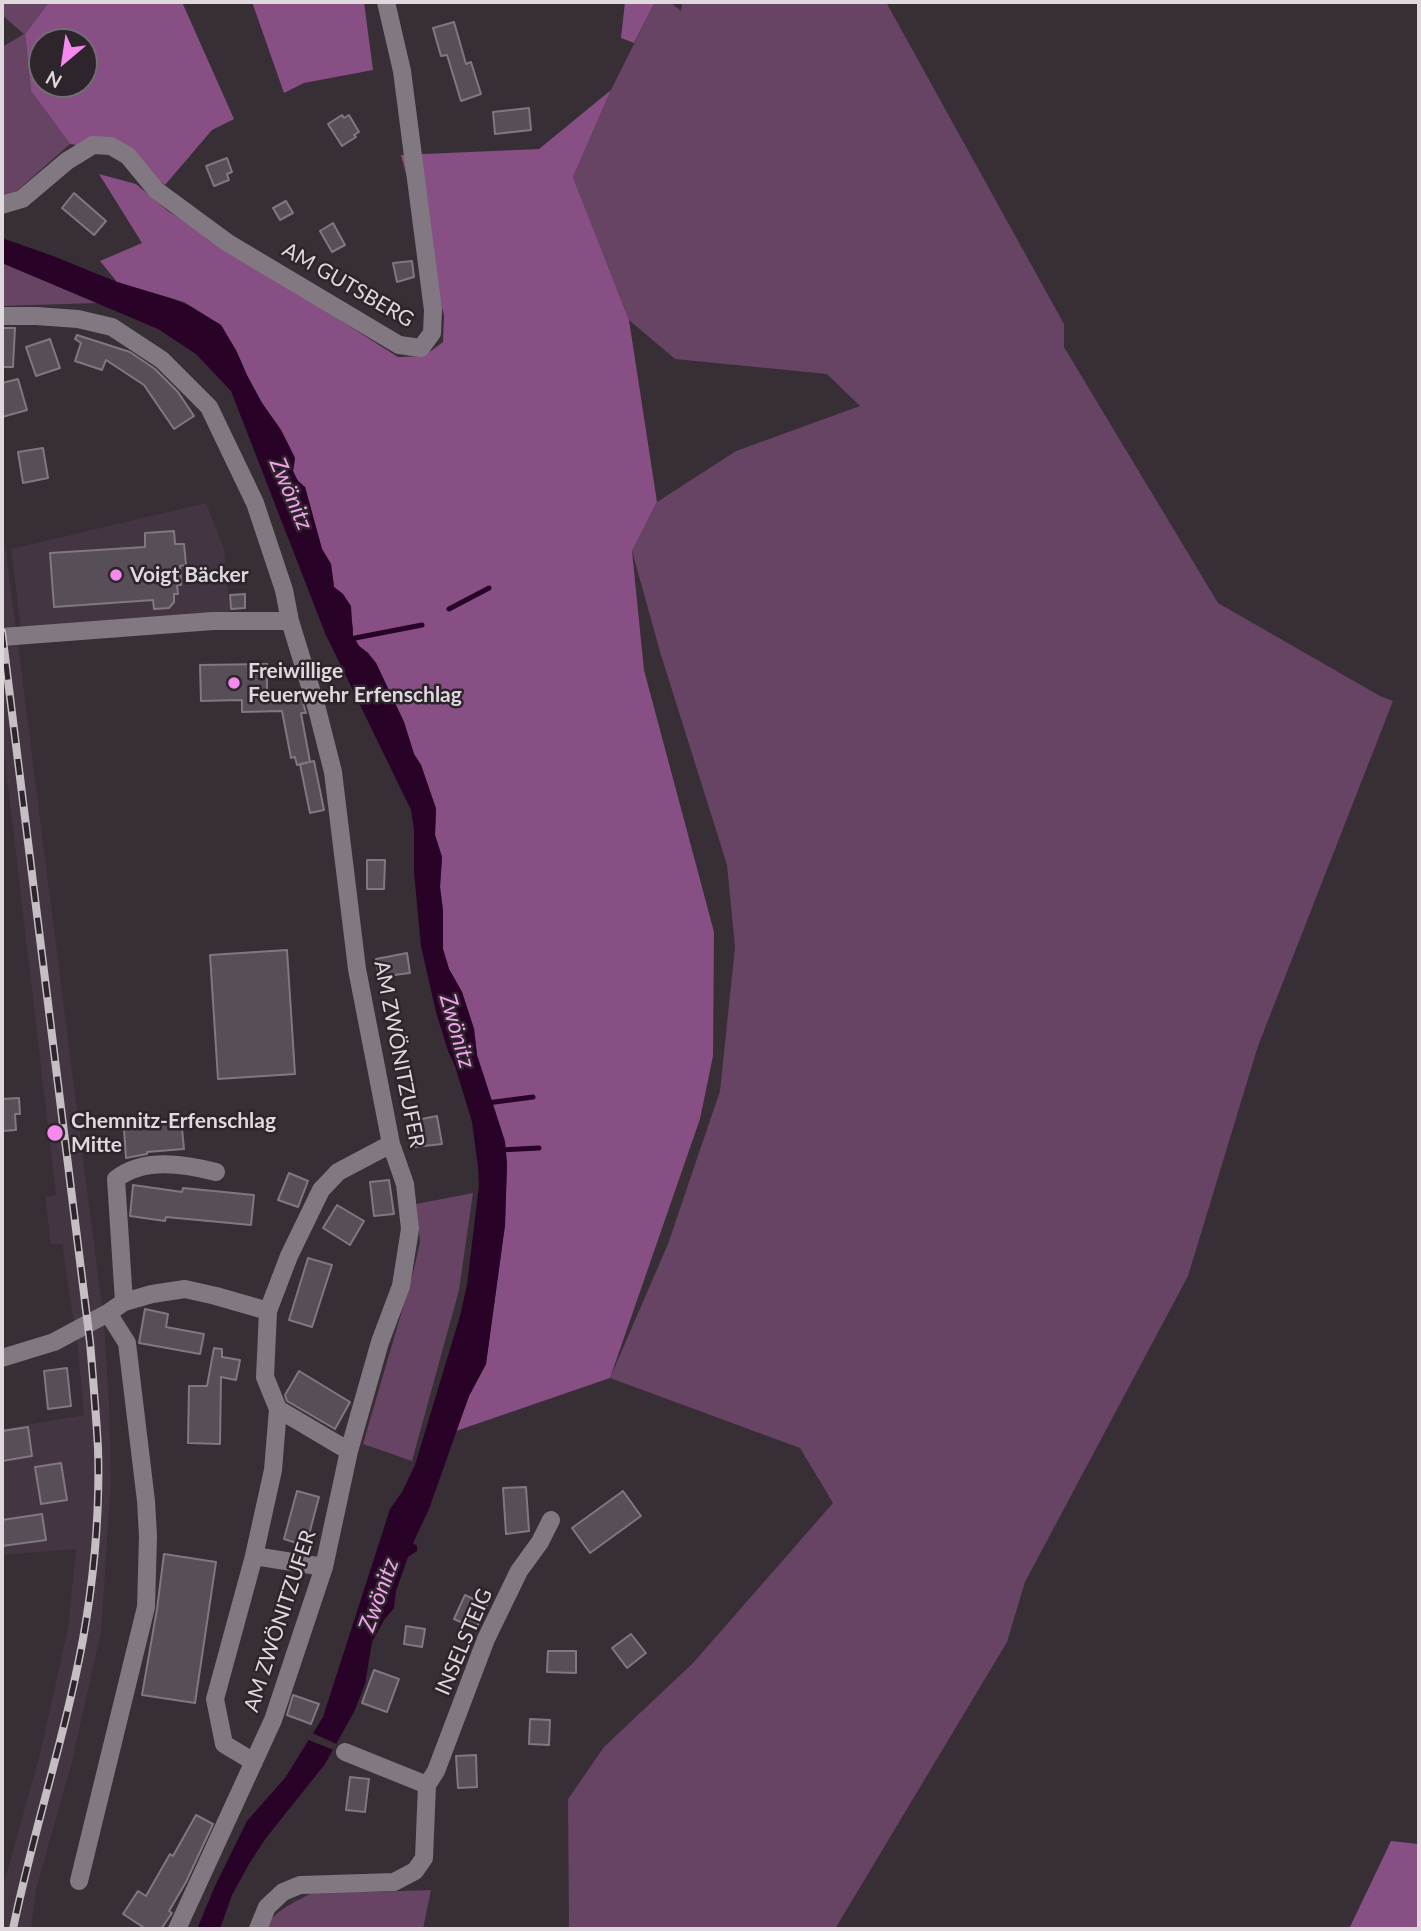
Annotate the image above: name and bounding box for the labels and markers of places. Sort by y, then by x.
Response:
place label: Voigt Bäcker [130,562,248,588]
marker: Voigt Bäcker [108,567,124,583]
place label: Freiwillige Feuerwehr Erfenschlag [248,658,462,708]
marker: Freiwillige Feuerwehr Erfenschlag [226,675,242,691]
place label: Chemnitz-Erfenschlag Mitte [71,1108,276,1158]
marker: Chemnitz-Erfenschlag Mitte [45,1123,65,1143]

